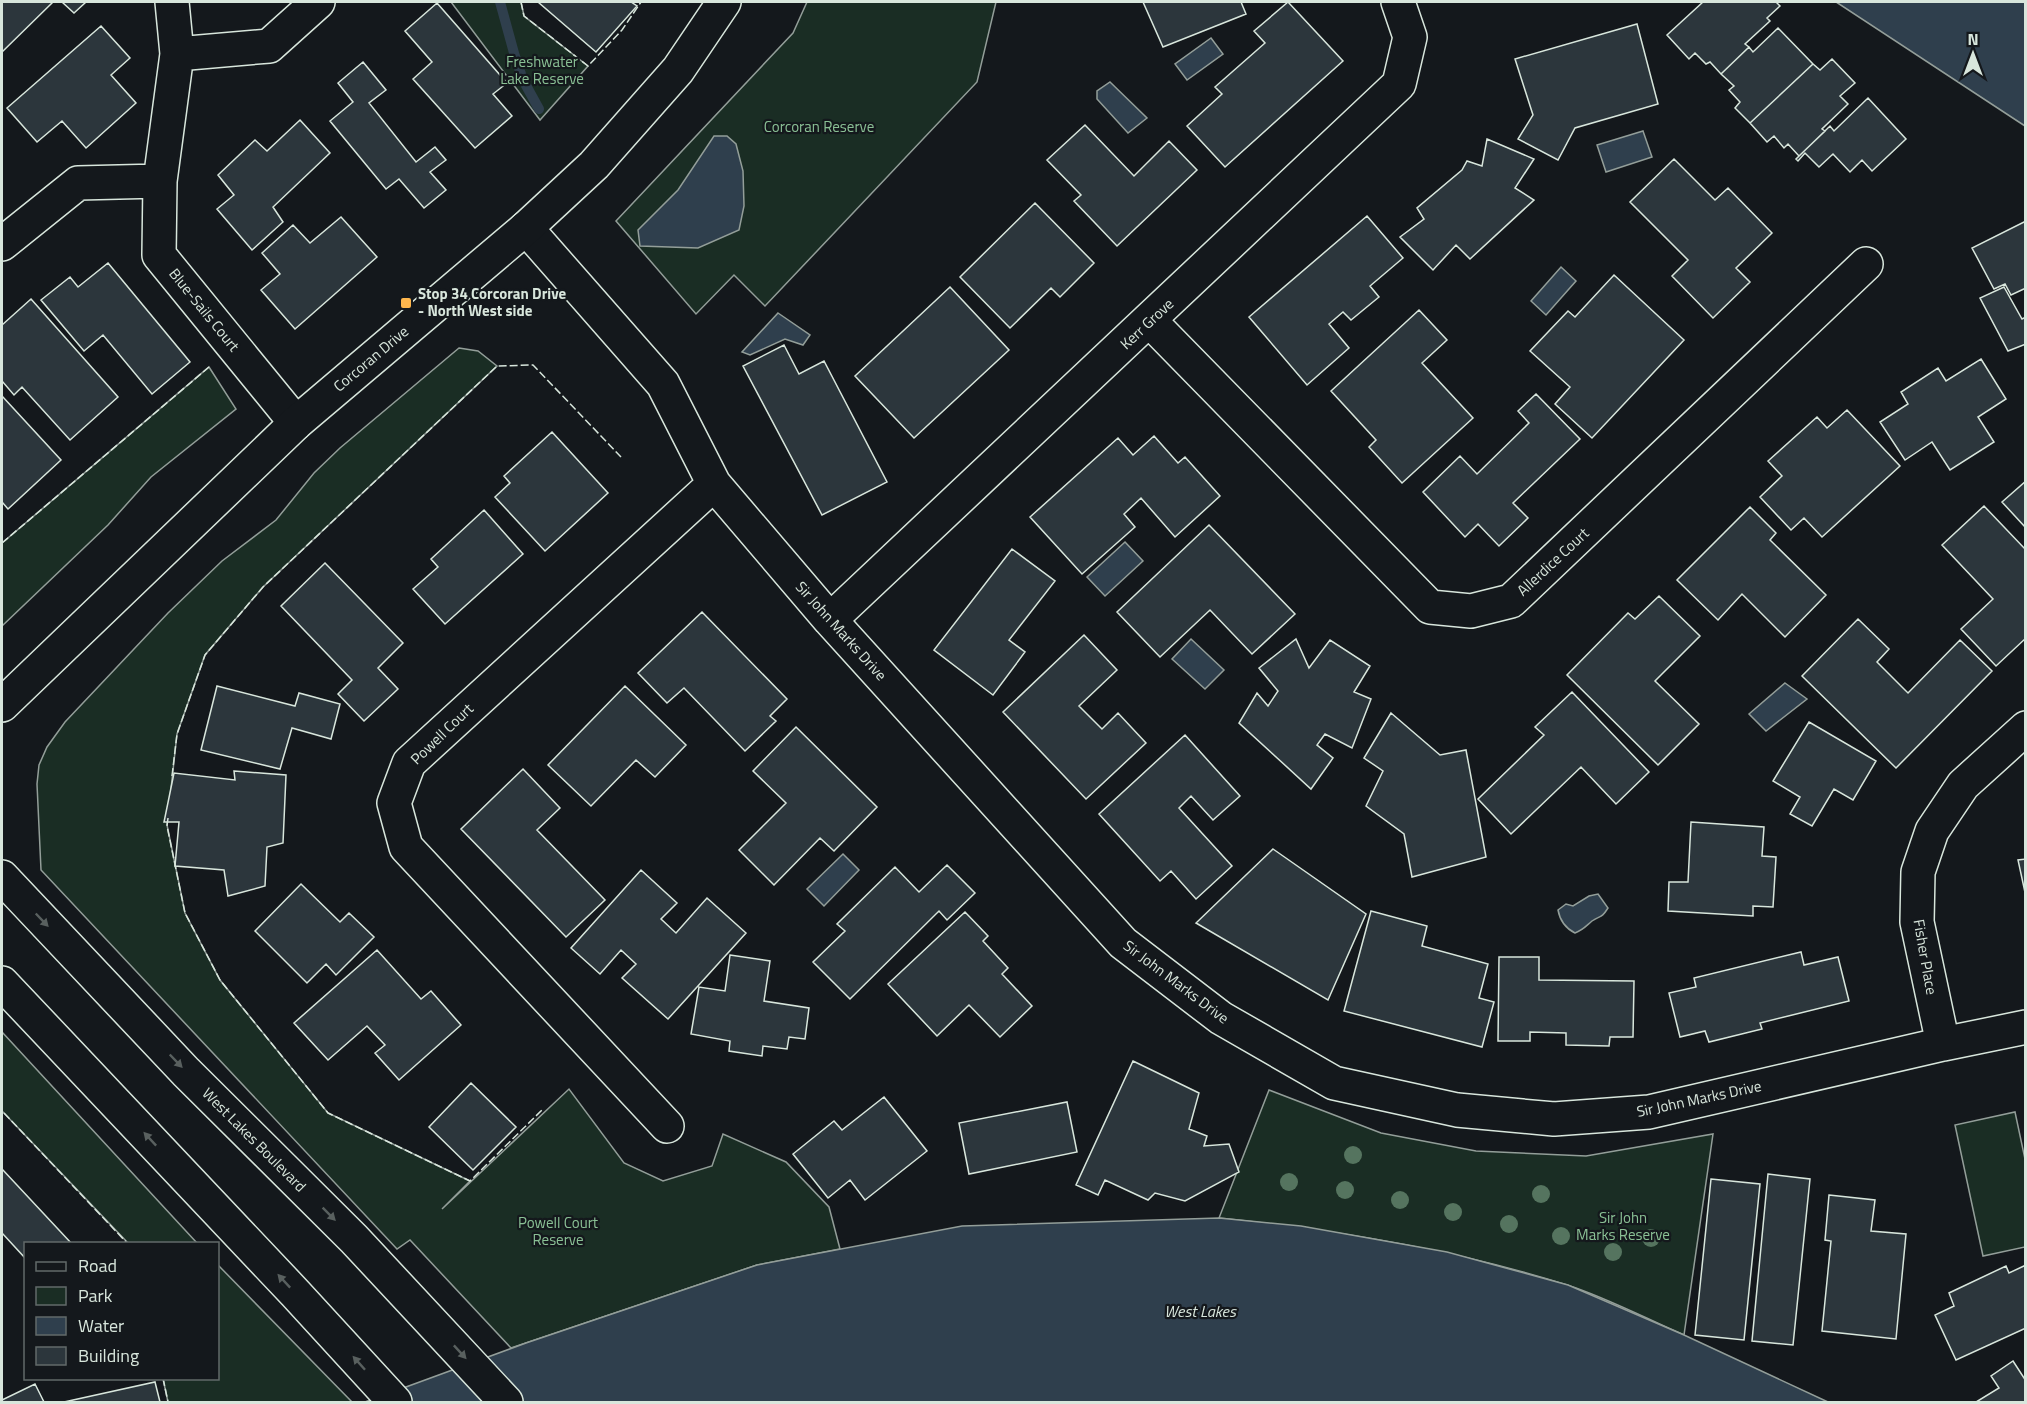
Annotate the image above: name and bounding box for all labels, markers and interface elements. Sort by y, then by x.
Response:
north arrow [1943,24,2003,84]
text: N [1967,27,1979,51]
park label: Freshwater Lake Reserve [500,50,584,90]
park label: Corcoran Reserve [764,115,874,138]
street label: Blue-Sails Court [164,263,246,357]
place label: Stop 34 Corcoran Drive - North West side [418,282,567,322]
street label: Kerr Grove [1115,293,1179,355]
marker: Stop 34 Corcoran Drive - North West side [399,296,413,310]
street label: Corcoran Drive [328,320,413,397]
street label: Allerdice Court [1511,522,1594,601]
street label: Sir John Marks Drive [790,576,892,686]
street label: Powell Court [405,697,479,770]
one-way arrow [35,912,48,927]
street label: Fisher Place [1908,917,1943,996]
street label: Sir John Marks Drive [1119,934,1234,1029]
one-way arrow [169,1054,183,1069]
street label: Sir John Marks Drive [1634,1074,1763,1123]
street label: West Lakes Boulevard [197,1082,312,1197]
one-way arrow [143,1132,157,1146]
park label: Sir John Marks Reserve [1576,1206,1670,1246]
one-way arrow [321,1207,336,1221]
park label: Powell Court Reserve [518,1211,599,1251]
legend [24,1242,219,1380]
text: Road [78,1252,117,1279]
one-way arrow [277,1273,291,1288]
text: Park [78,1282,113,1309]
water label: West Lakes [1164,1299,1237,1323]
text: Water [78,1312,124,1339]
text: Building [78,1342,139,1369]
one-way arrow [453,1344,466,1359]
one-way arrow [353,1356,366,1371]

